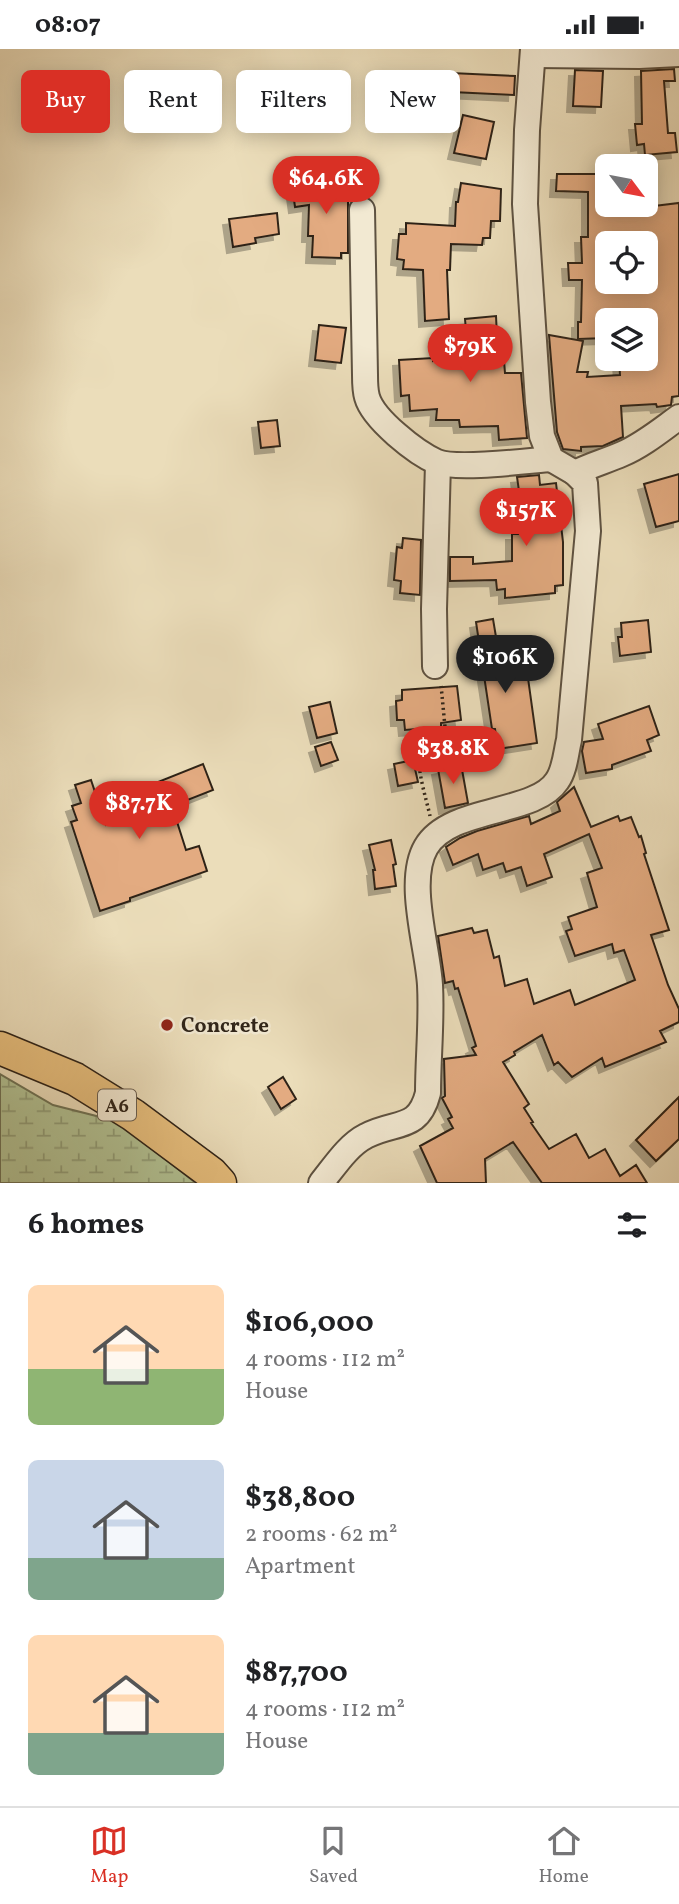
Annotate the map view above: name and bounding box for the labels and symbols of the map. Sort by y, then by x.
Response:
north arrow [595,154,658,217]
pin: $64.6K [269,157,383,216]
pin: $79K [429,325,511,384]
pin: $157K [477,489,575,548]
pin: $106K [456,635,554,695]
pin: $38.8K [396,727,510,786]
pin: $87.7K [82,781,196,841]
place label: Concrete [181,1012,269,1041]
marker: Concrete [159,1017,175,1033]
road number: A6 [98,1089,136,1121]

